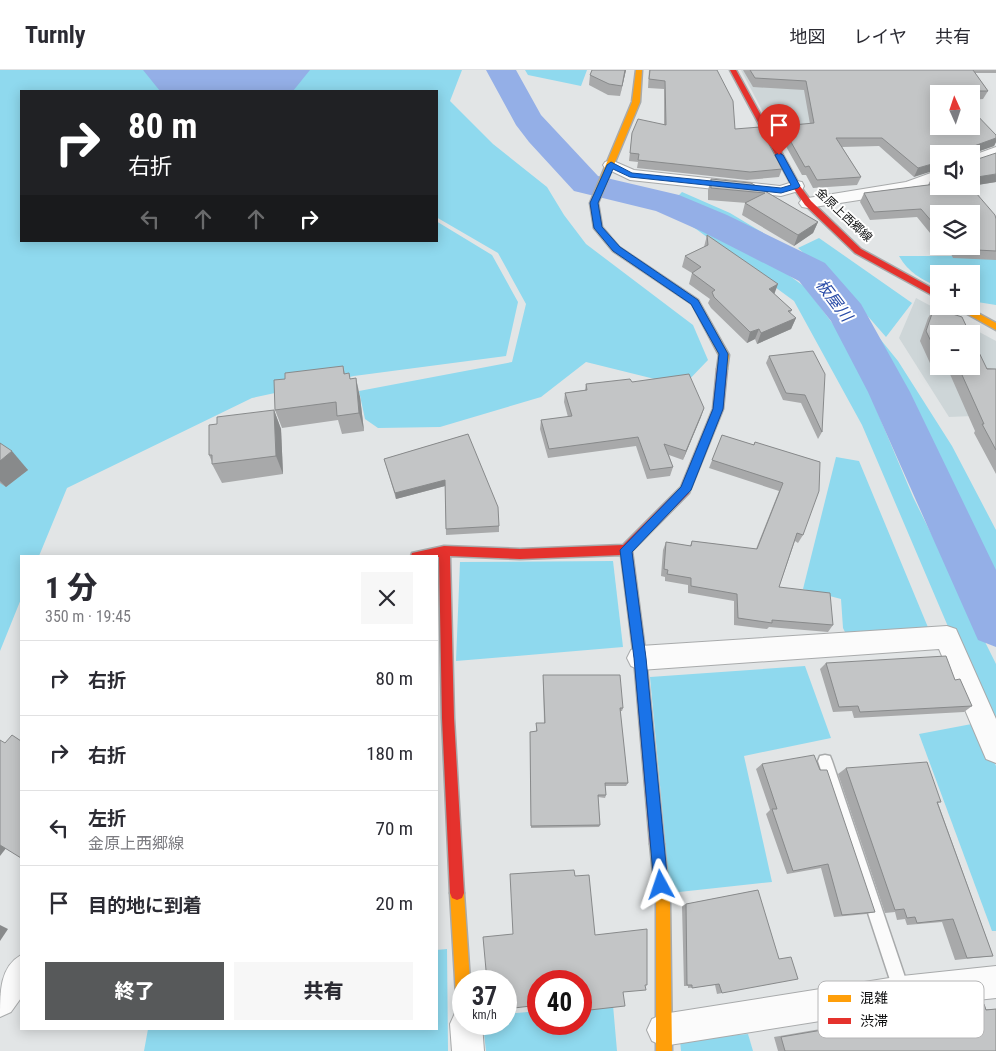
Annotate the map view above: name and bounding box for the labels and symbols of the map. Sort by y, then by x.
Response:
north arrow [930,85,980,135]
pin [758,104,800,155]
street label: 金原上西郷線 [813,185,875,245]
water label: 板屋川 [812,275,857,326]
position arrow [634,858,686,910]
speed limit sign: 40 [527,970,592,1035]
legend [818,981,984,1038]
text: 混雑 [860,990,888,1006]
text: 渋滞 [860,1013,888,1029]

